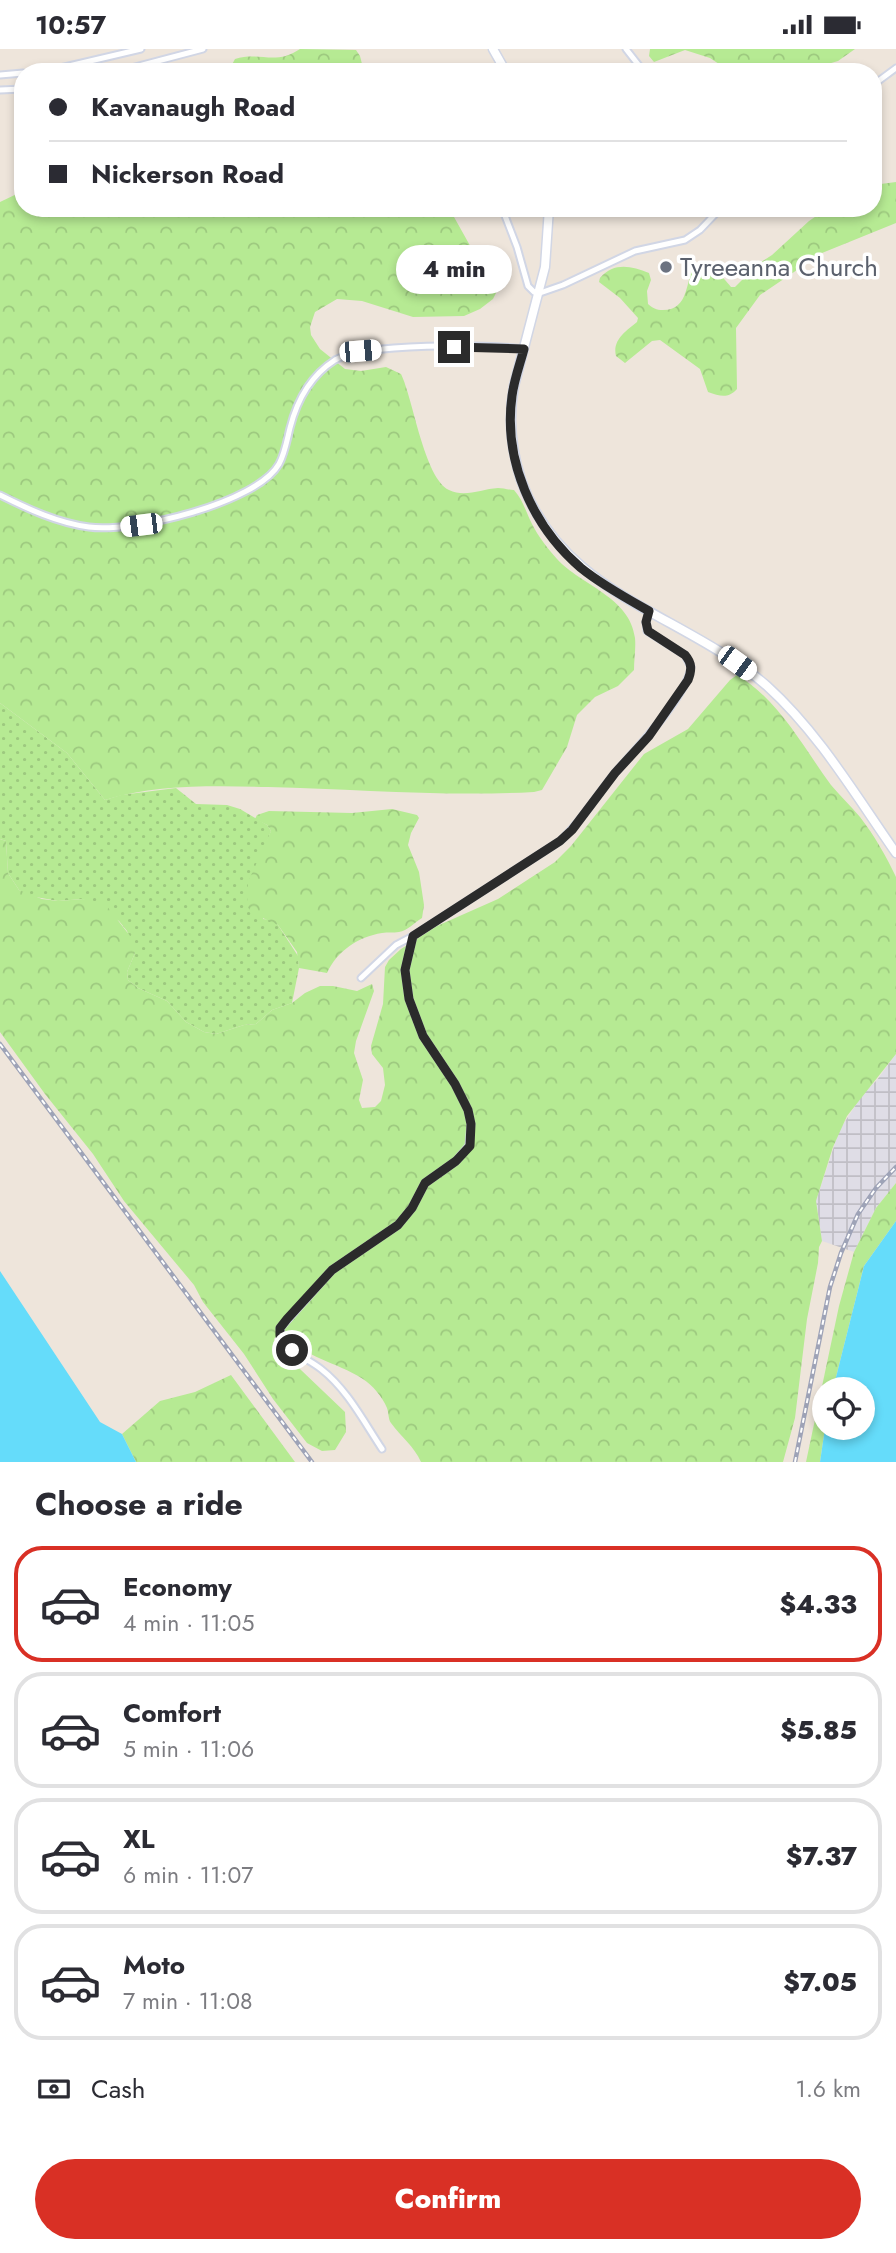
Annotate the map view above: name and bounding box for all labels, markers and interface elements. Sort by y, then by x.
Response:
text: 10:57 [35,6,106,44]
text: Kavanaugh Road [91,88,295,126]
text: Nickerson Road [91,155,284,193]
callout: 4 min [396,245,512,295]
place label: Tyreeanna Church [680,248,878,286]
text: 4 min [423,252,485,286]
marker: Tyreeanna Church [658,259,674,275]
route end [438,331,470,363]
car [339,339,382,363]
car [119,512,164,538]
car [714,642,761,684]
route start [276,1334,308,1366]
map controls [812,1377,875,1440]
button: locate [812,1377,875,1440]
text: Choose a ride [35,1481,243,1527]
text: Economy [123,1568,232,1606]
icon: car [39,1573,102,1636]
text: $4.33 [779,1585,857,1623]
text: 4 min · 11:05 [123,1606,254,1640]
text: Comfort [123,1694,221,1732]
icon: car [39,1699,102,1762]
text: $5.85 [780,1711,857,1749]
text: 5 min · 11:06 [123,1732,254,1766]
text: XL [123,1820,155,1858]
icon: car [39,1825,102,1888]
text: $7.37 [786,1837,857,1875]
text: 6 min · 11:07 [123,1858,253,1892]
text: Moto [123,1946,185,1984]
icon: car [39,1951,102,2014]
text: $7.05 [783,1963,857,2001]
text: 7 min · 11:08 [123,1984,253,2018]
icon: cash [35,2070,73,2108]
text: Cash [91,2070,145,2108]
text: 1.6 km [796,2072,861,2106]
button: Confirm [35,2159,861,2239]

